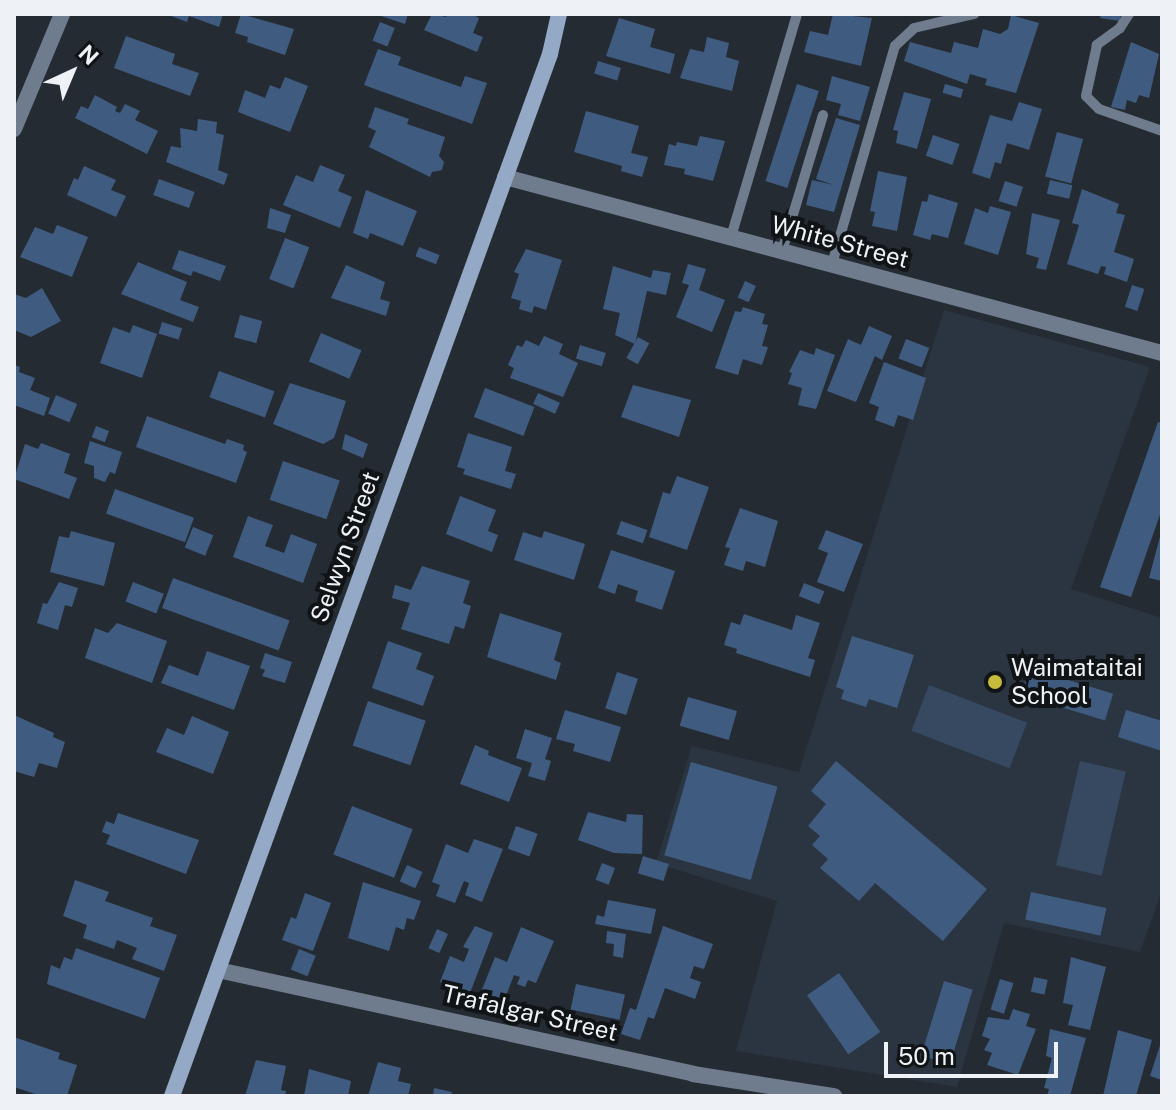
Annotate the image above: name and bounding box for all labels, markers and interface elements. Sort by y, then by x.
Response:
north arrow [32,32,112,112]
text: N [73,39,104,70]
street label: White Street [768,210,912,274]
street label: Selwyn Street [304,468,386,626]
place label: Waimataitai School [1011,654,1143,710]
marker: Waimataitai School [986,673,1004,691]
street label: Trafalgar Street [440,979,620,1047]
scale bar [888,1026,1062,1076]
text: 50 m [898,1042,955,1070]

